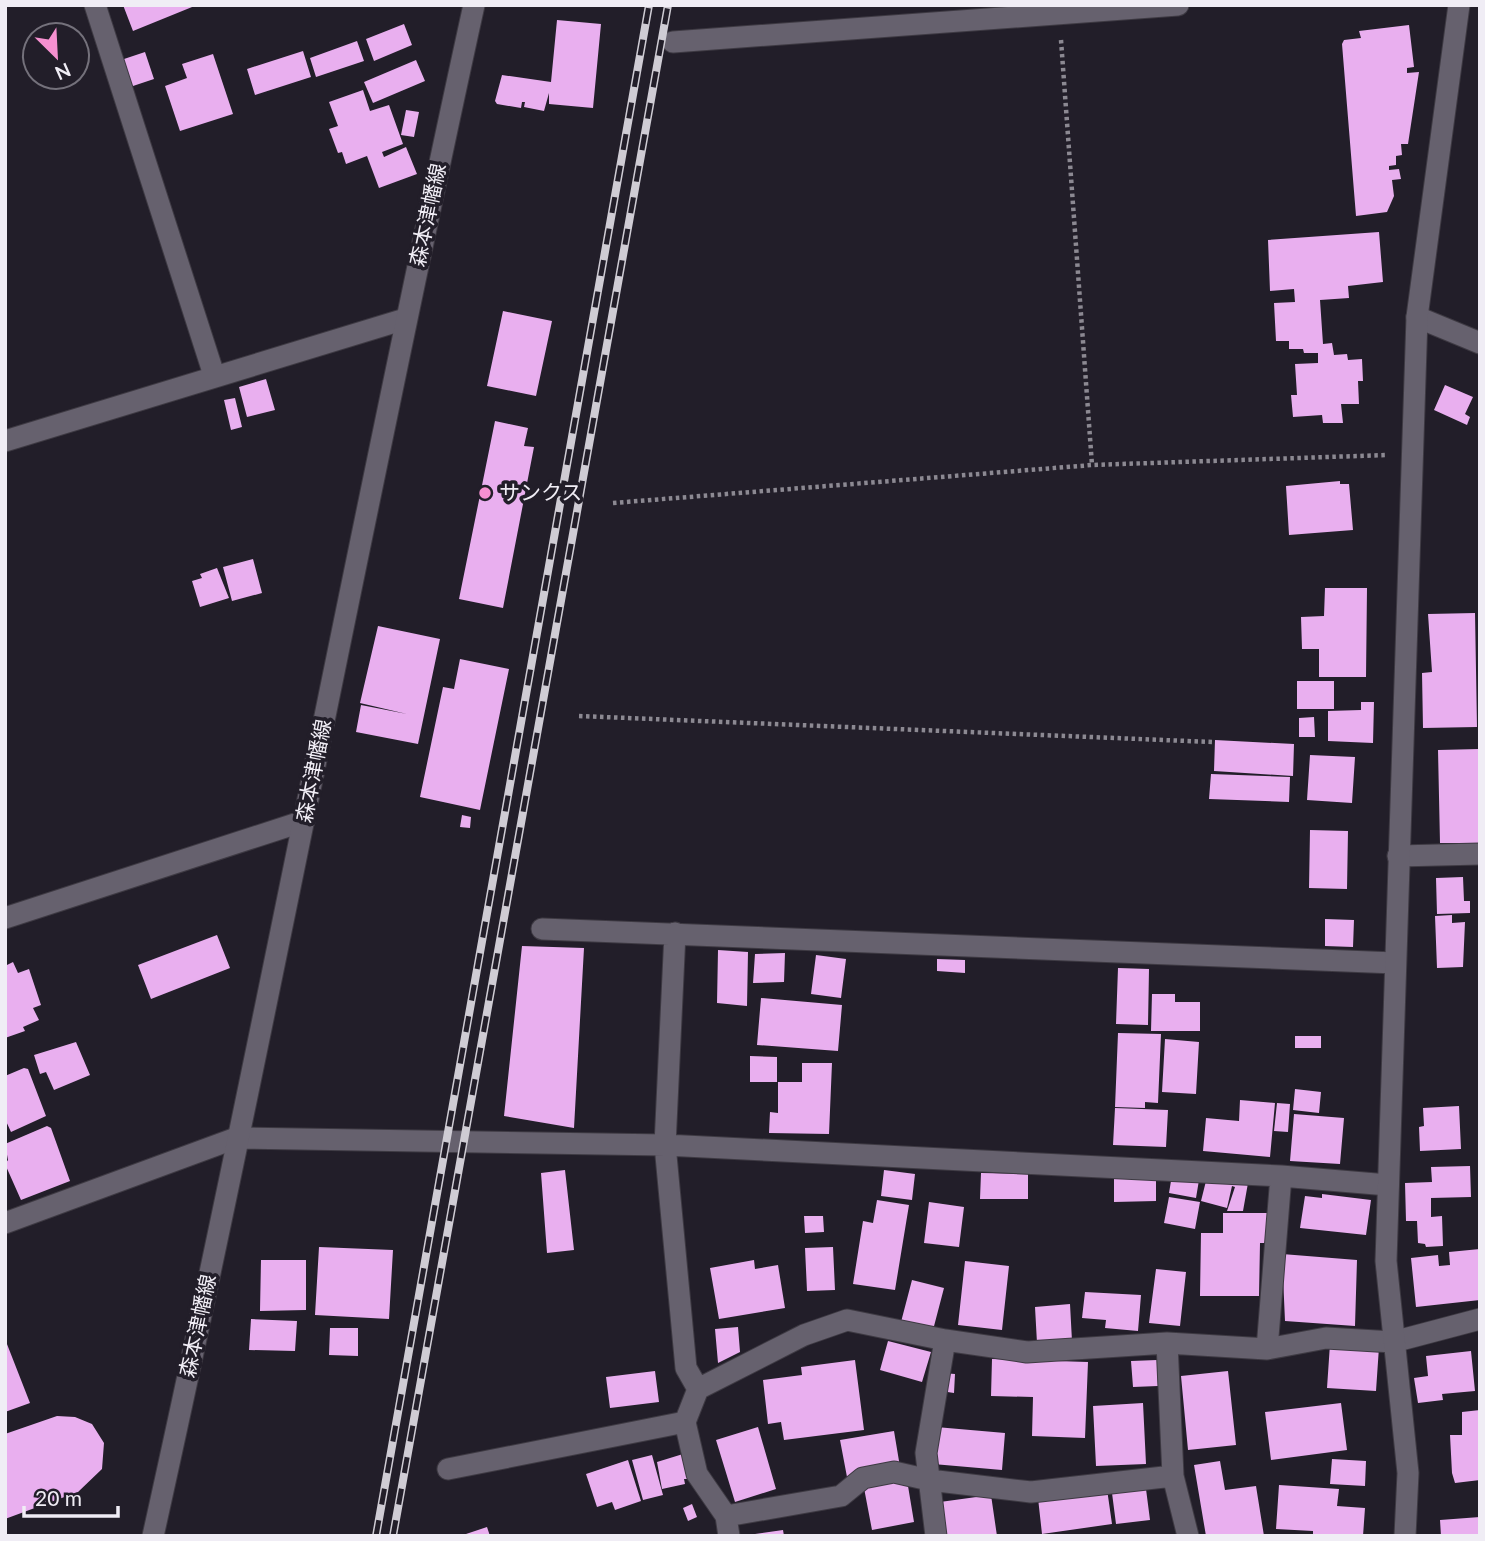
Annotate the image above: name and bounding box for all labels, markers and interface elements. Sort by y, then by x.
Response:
north arrow [21,21,91,91]
text: N [52,59,74,85]
street label: 森本津幡線 [403,161,450,269]
place label: サンクス [499,479,582,504]
marker: サンクス [477,485,493,501]
street label: 森本津幡線 [290,717,335,825]
street label: 森本津幡線 [173,1272,220,1380]
scale bar [24,1474,119,1518]
text: 20 m [35,1485,82,1510]

